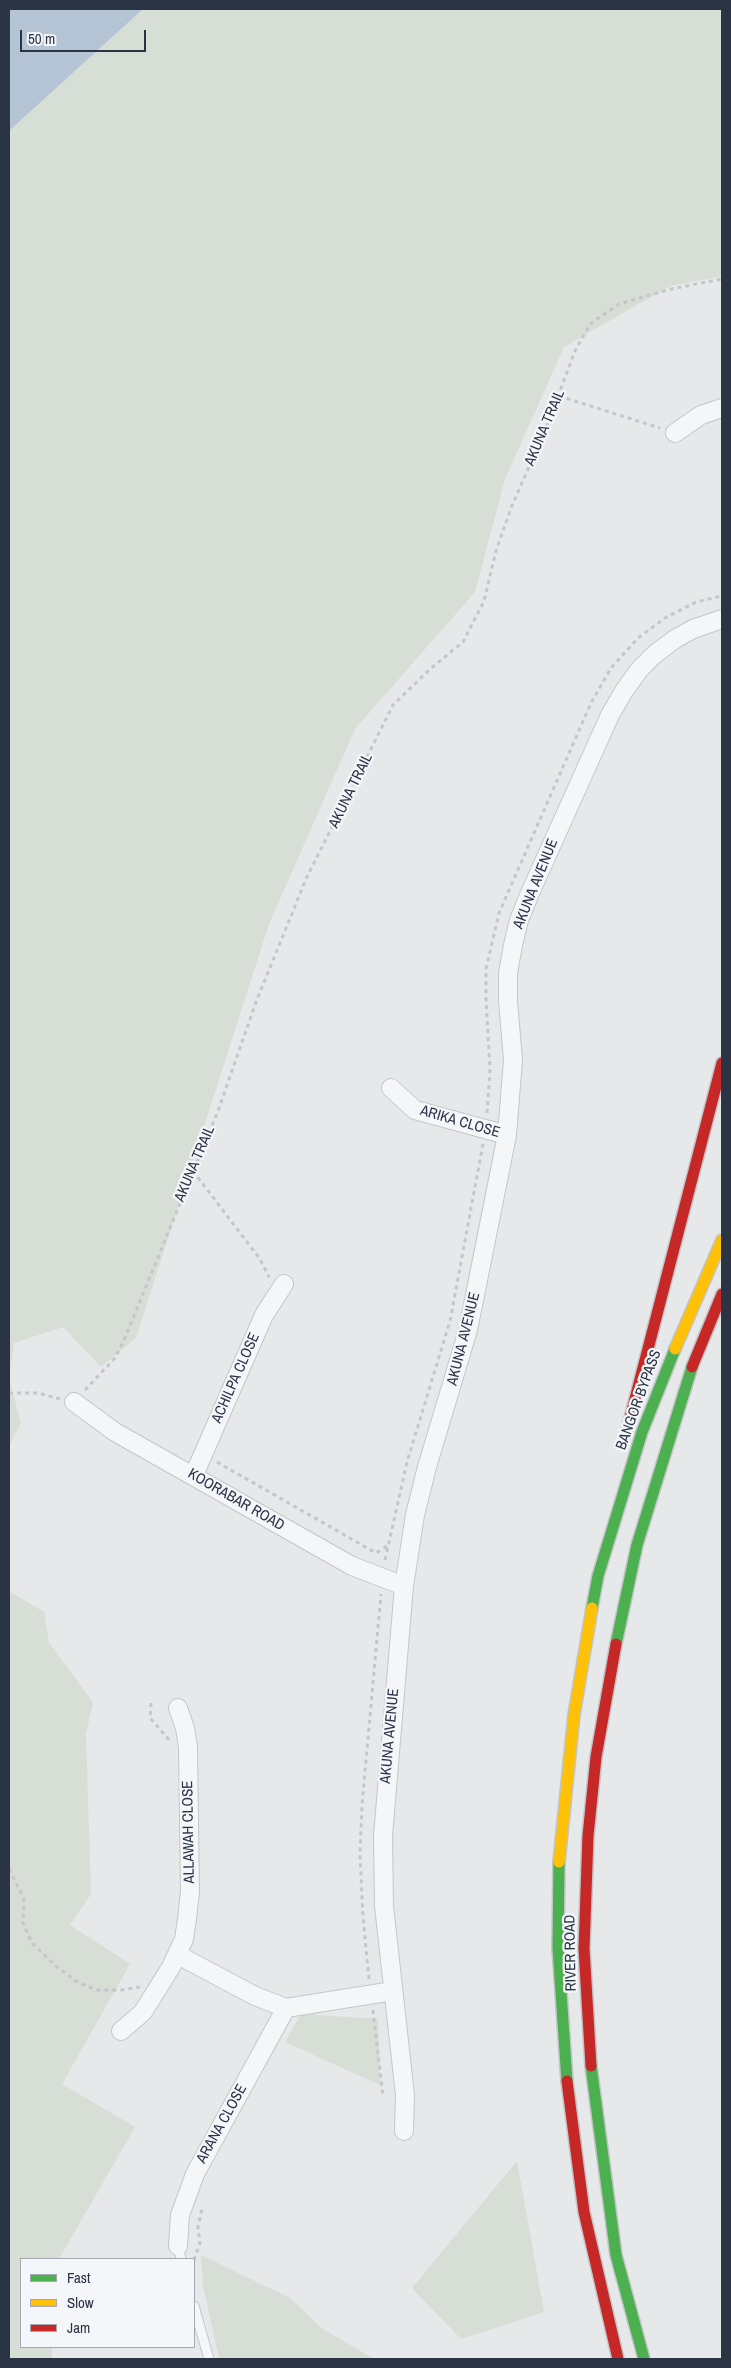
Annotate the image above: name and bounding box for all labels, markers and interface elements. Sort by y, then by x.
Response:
scale bar [22,20,149,52]
text: 50 m [28,28,55,49]
street label: AKUNA TRAIL [521,387,569,469]
street label: AKUNA TRAIL [325,751,377,831]
street label: AKUNA AVENUE [510,836,562,932]
street label: ARIKA CLOSE [418,1102,502,1142]
street label: AKUNA TRAIL [171,1123,219,1205]
street label: AKUNA AVENUE [444,1291,484,1387]
street label: ACHILPA CLOSE [208,1330,264,1426]
street label: BANGOR BYPASS [613,1348,665,1452]
street label: KOORABAR ROAD [184,1465,288,1535]
street label: AKUNA AVENUE [377,1688,403,1784]
street label: ALLAWAH CLOSE [179,1780,199,1884]
street label: RIVER ROAD [561,1915,581,1991]
street label: ARANA CLOSE [193,2081,251,2167]
legend [20,2258,195,2348]
text: Fast [67,2267,90,2288]
text: Slow [67,2292,94,2313]
text: Jam [67,2317,90,2338]

